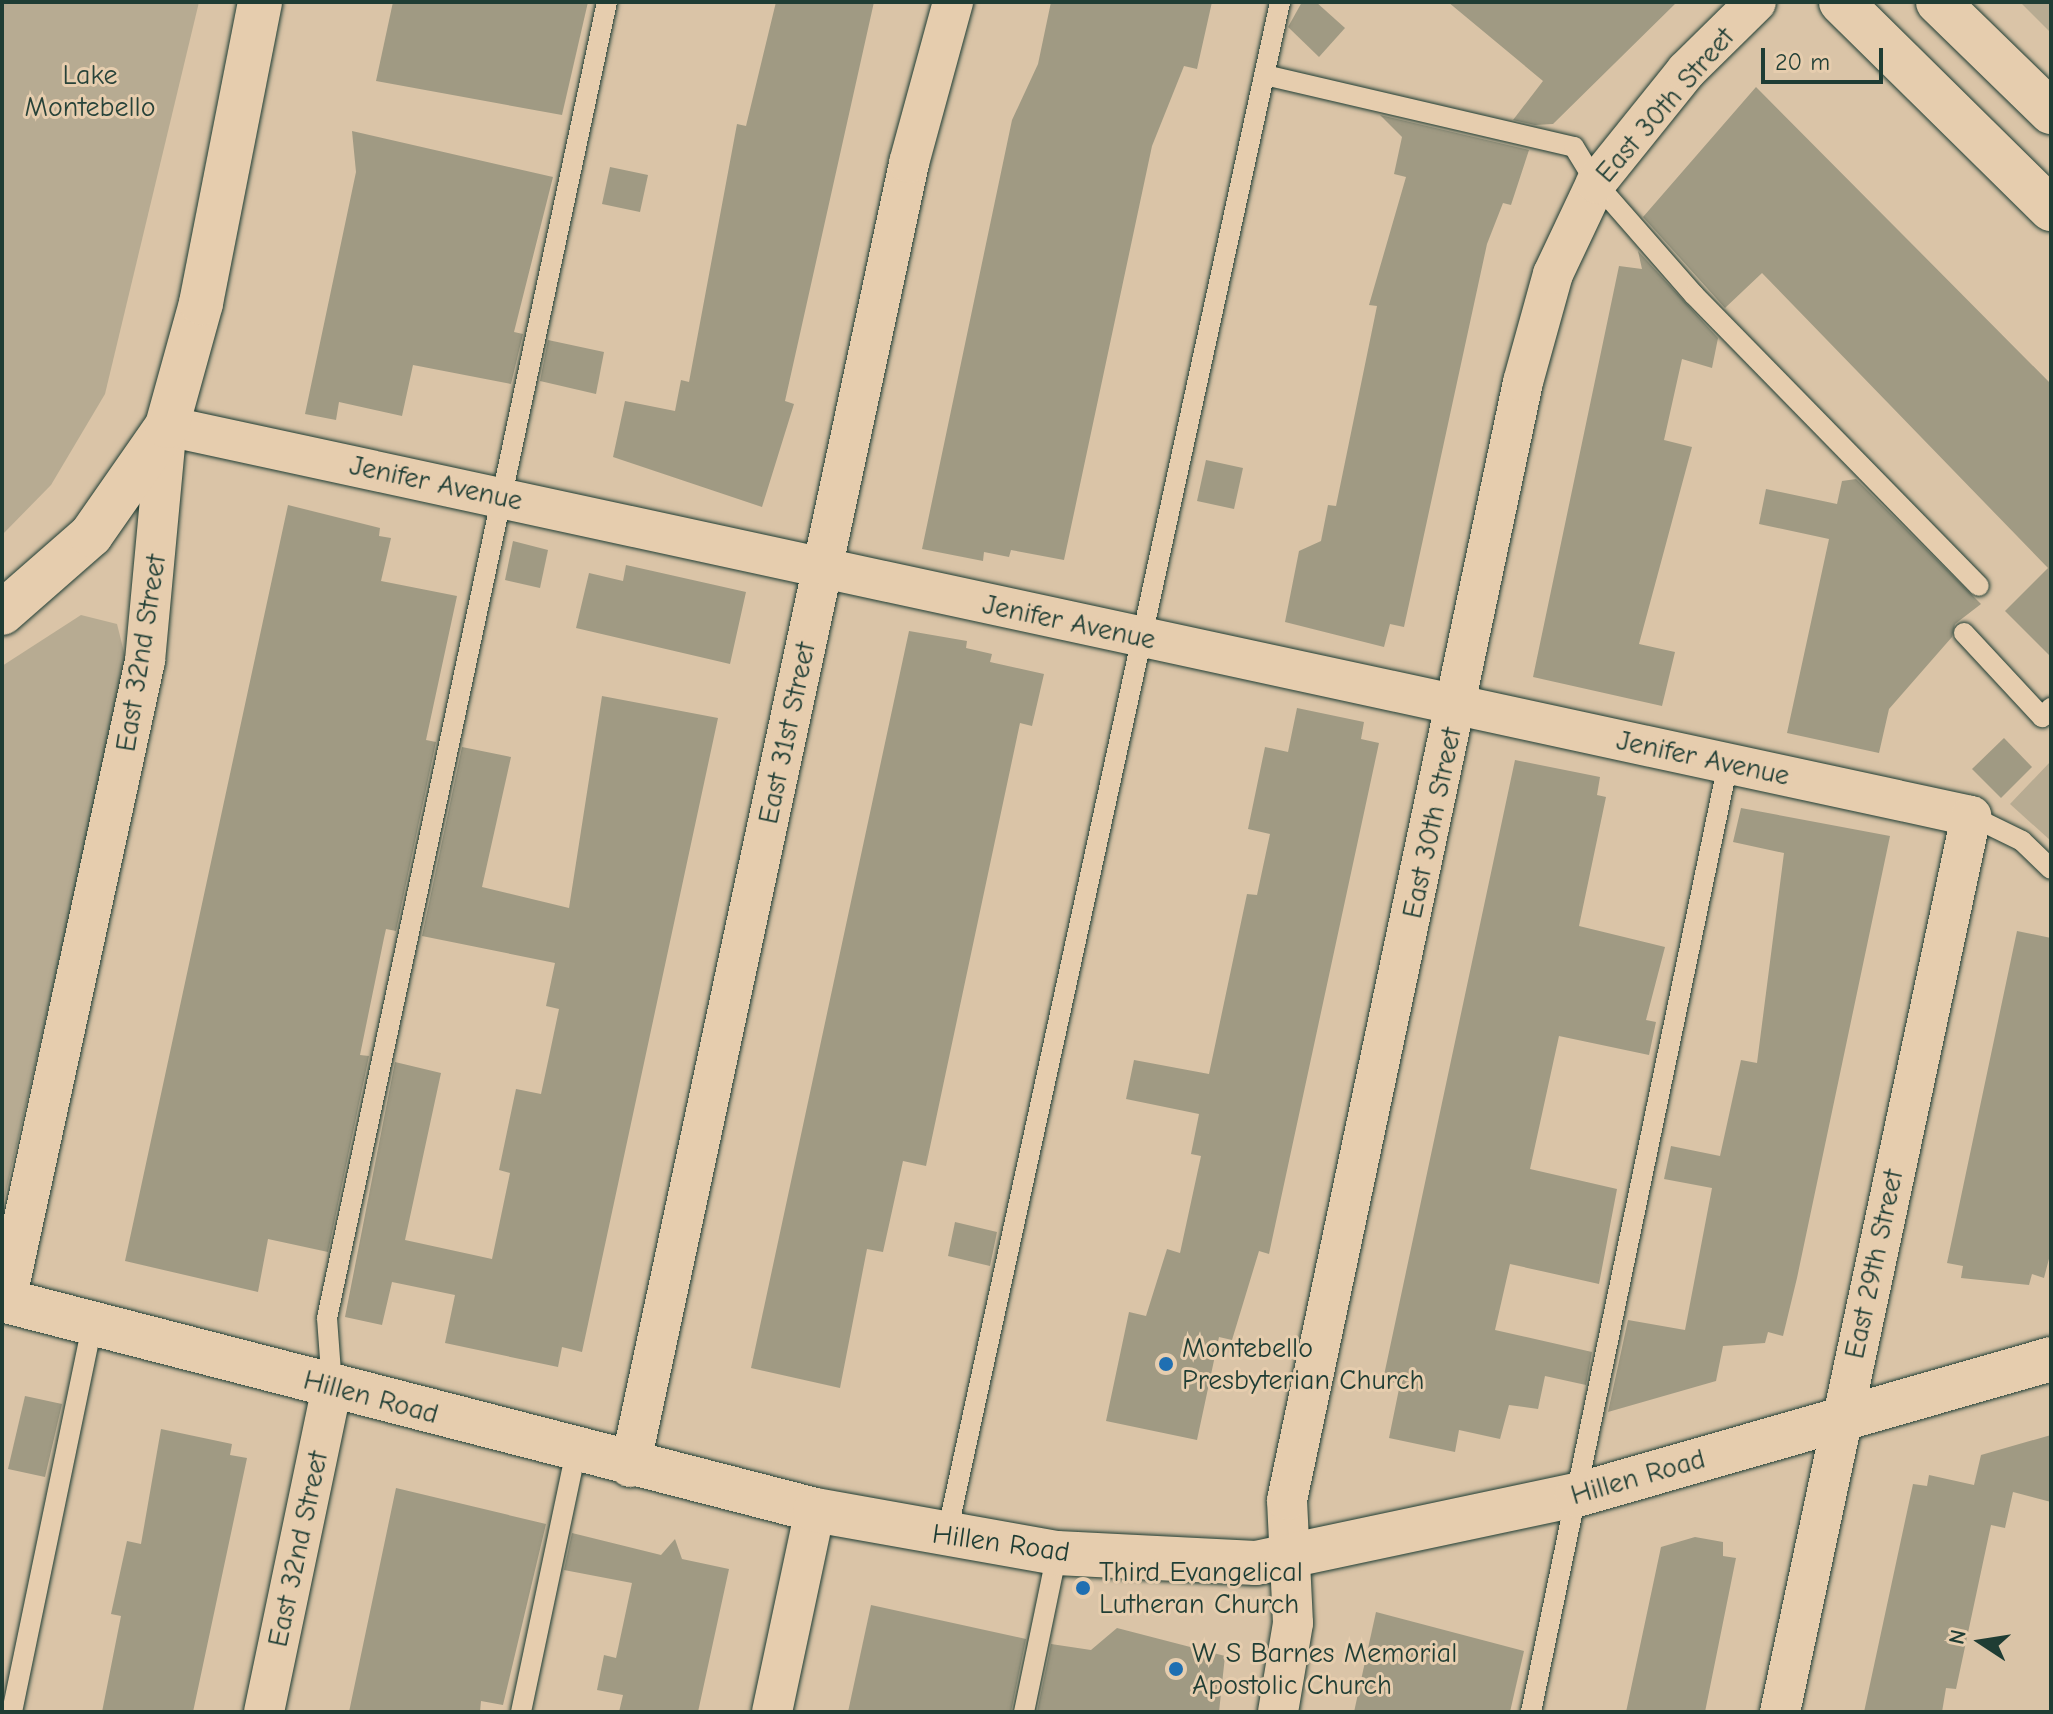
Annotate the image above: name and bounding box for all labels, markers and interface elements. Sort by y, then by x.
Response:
street label: East 30th Street [1589,21,1741,189]
scale bar [1765,32,1887,82]
text: 20 m [1775,48,1830,76]
park label: Lake Montebello [24,58,156,124]
street label: Jenifer Avenue [347,448,525,518]
street label: East 32nd Street [109,552,173,754]
street label: Jenifer Avenue [980,587,1158,657]
street label: East 31st Street [751,639,823,827]
street label: Jenifer Avenue [1614,723,1792,793]
street label: East 30th Street [1395,725,1469,921]
street label: East 29th Street [1838,1166,1910,1362]
place label: Montebello Presbyterian Church [1182,1331,1425,1397]
marker: Montebello Presbyterian Church [1157,1355,1175,1373]
street label: Hillen Road [300,1363,442,1431]
street label: Hillen Road [1567,1442,1709,1512]
street label: East 32nd Street [261,1448,335,1650]
street label: Hillen Road [930,1517,1072,1569]
place label: Third Evangelical Lutheran Church [1099,1555,1303,1621]
marker: Third Evangelical Lutheran Church [1074,1579,1092,1597]
north arrow [1941,1602,2021,1682]
text: N [1943,1627,1972,1647]
place label: W S Barnes Memorial Apostolic Church [1192,1636,1457,1702]
marker: W S Barnes Memorial Apostolic Church [1167,1660,1185,1678]

